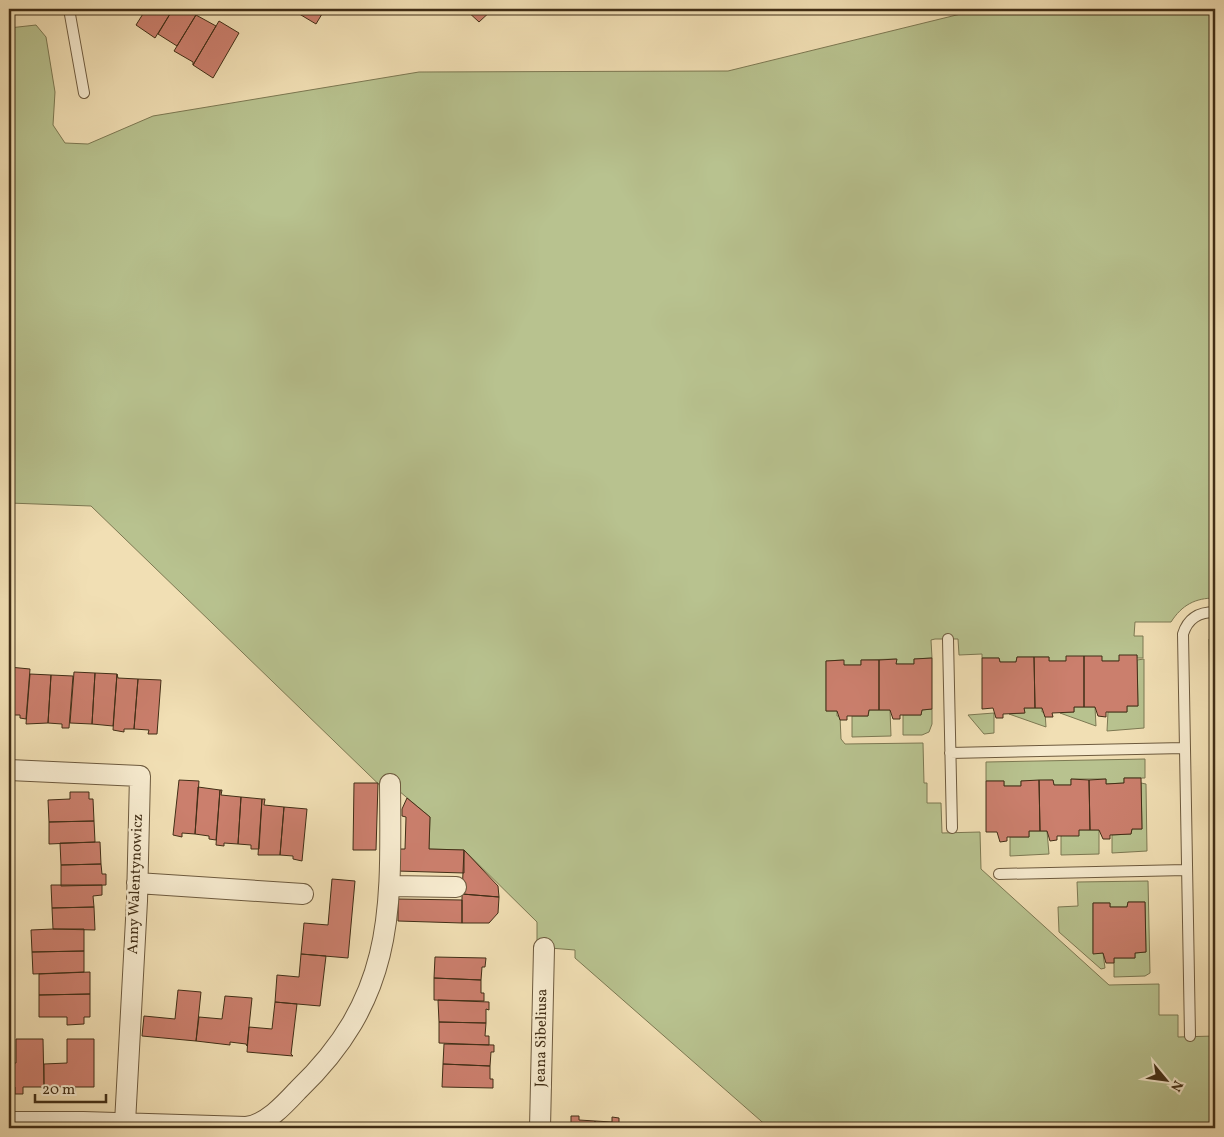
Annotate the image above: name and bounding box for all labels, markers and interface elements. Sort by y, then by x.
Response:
street label: Anny Walentynowicz [123,813,149,955]
street label: Jeana Sibeliusa [531,989,553,1087]
north arrow [1142,1054,1192,1104]
scale bar [35,1072,106,1104]
text: N [1165,1077,1187,1095]
text: 20 m [42,1080,75,1101]

